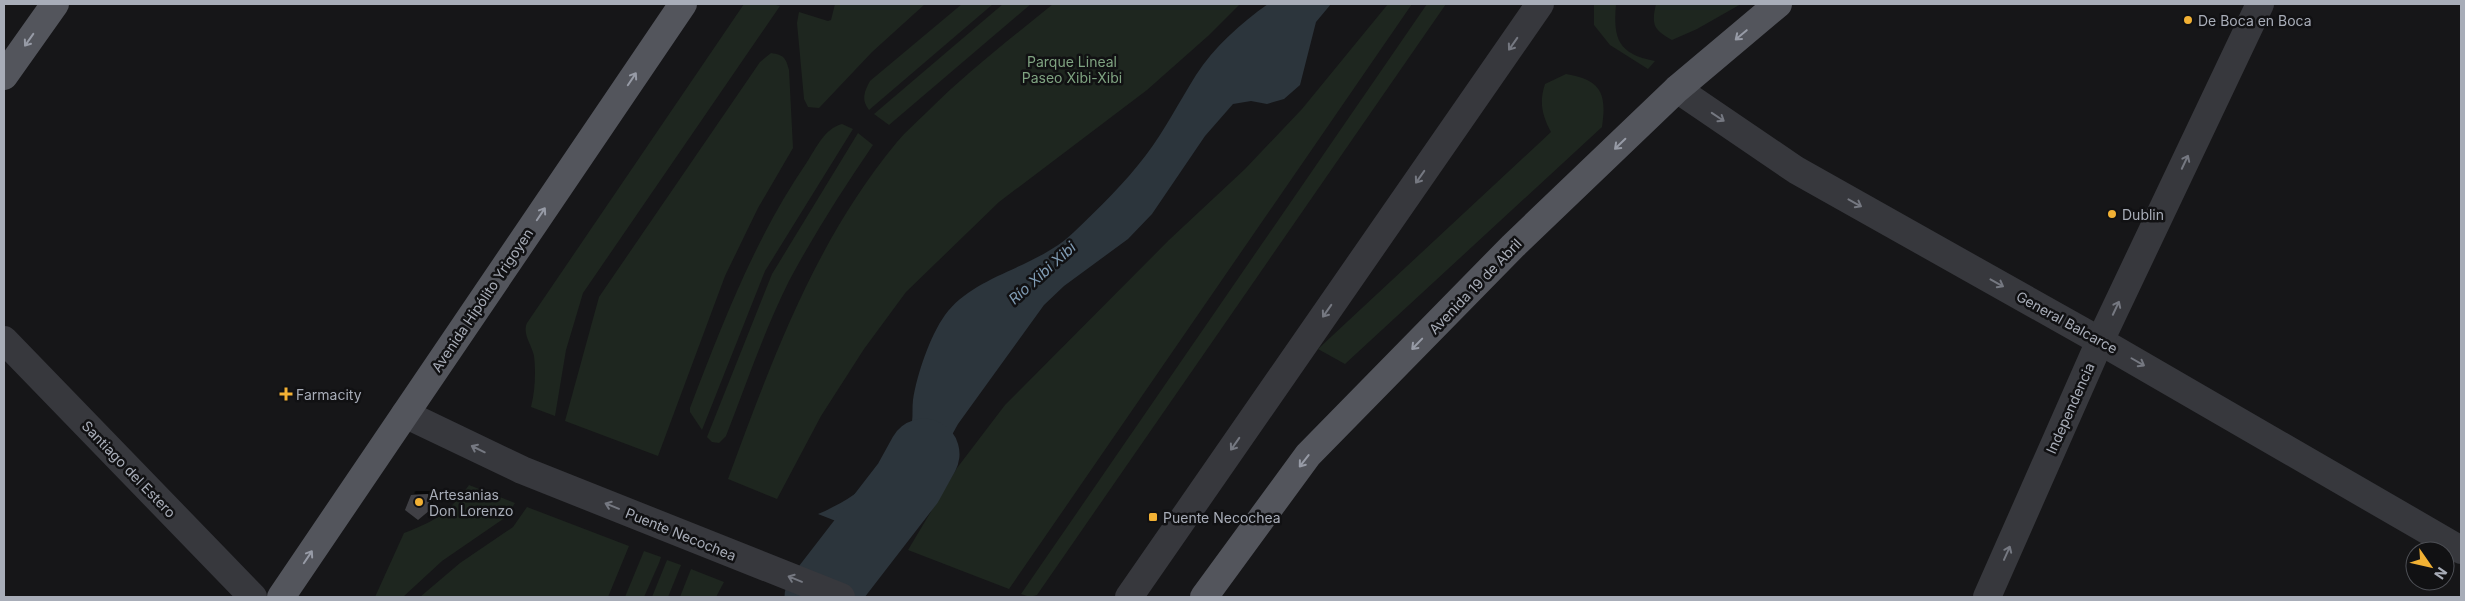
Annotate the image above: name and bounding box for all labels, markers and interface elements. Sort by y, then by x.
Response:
place label: De Boca en Boca [2198,12,2312,29]
marker: De Boca en Boca [2182,14,2194,26]
one-way arrow [1734,29,1747,41]
one-way arrow [24,33,35,46]
one-way arrow [1508,37,1518,51]
park label: Parque Lineal Paseo Xibi-Xibi [1022,53,1122,86]
one-way arrow [627,73,637,87]
one-way arrow [1710,112,1724,122]
one-way arrow [1614,138,1626,150]
one-way arrow [2181,154,2191,169]
one-way arrow [1415,170,1425,184]
one-way arrow [1847,199,1861,209]
place label: Dublin [2122,206,2164,223]
one-way arrow [535,207,546,221]
marker: Dublin [2106,208,2118,220]
street label: Avenida Hipólito Yrigoyen [428,225,536,375]
street label: Avenida 19 de Abril [1425,235,1525,337]
water label: Río Xibi Xibi [1004,238,1080,308]
one-way arrow [1989,278,2003,288]
street label: General Balcarce [2013,287,2121,357]
one-way arrow [2111,301,2121,316]
one-way arrow [1322,304,1333,318]
one-way arrow [1411,338,1424,350]
one-way arrow [2131,358,2145,368]
street label: Independencia [2042,360,2098,456]
place label: Farmacity [296,386,362,403]
marker: Farmacity [280,388,292,400]
street label: Santiago del Estero [79,417,179,521]
one-way arrow [1230,437,1240,451]
one-way arrow [471,444,486,454]
one-way arrow [1299,454,1310,467]
place label: Artesanias Don Lorenzo [429,486,513,519]
marker: Artesanias Don Lorenzo [413,496,425,508]
one-way arrow [605,500,620,510]
street label: Puente Necochea [623,504,739,564]
place label: Puente Necochea [1163,509,1281,526]
marker: Puente Necochea [1147,511,1159,523]
north arrow [2405,541,2455,591]
one-way arrow [2002,546,2012,561]
one-way arrow [303,550,314,564]
text: N [2431,564,2451,583]
one-way arrow [788,574,803,583]

